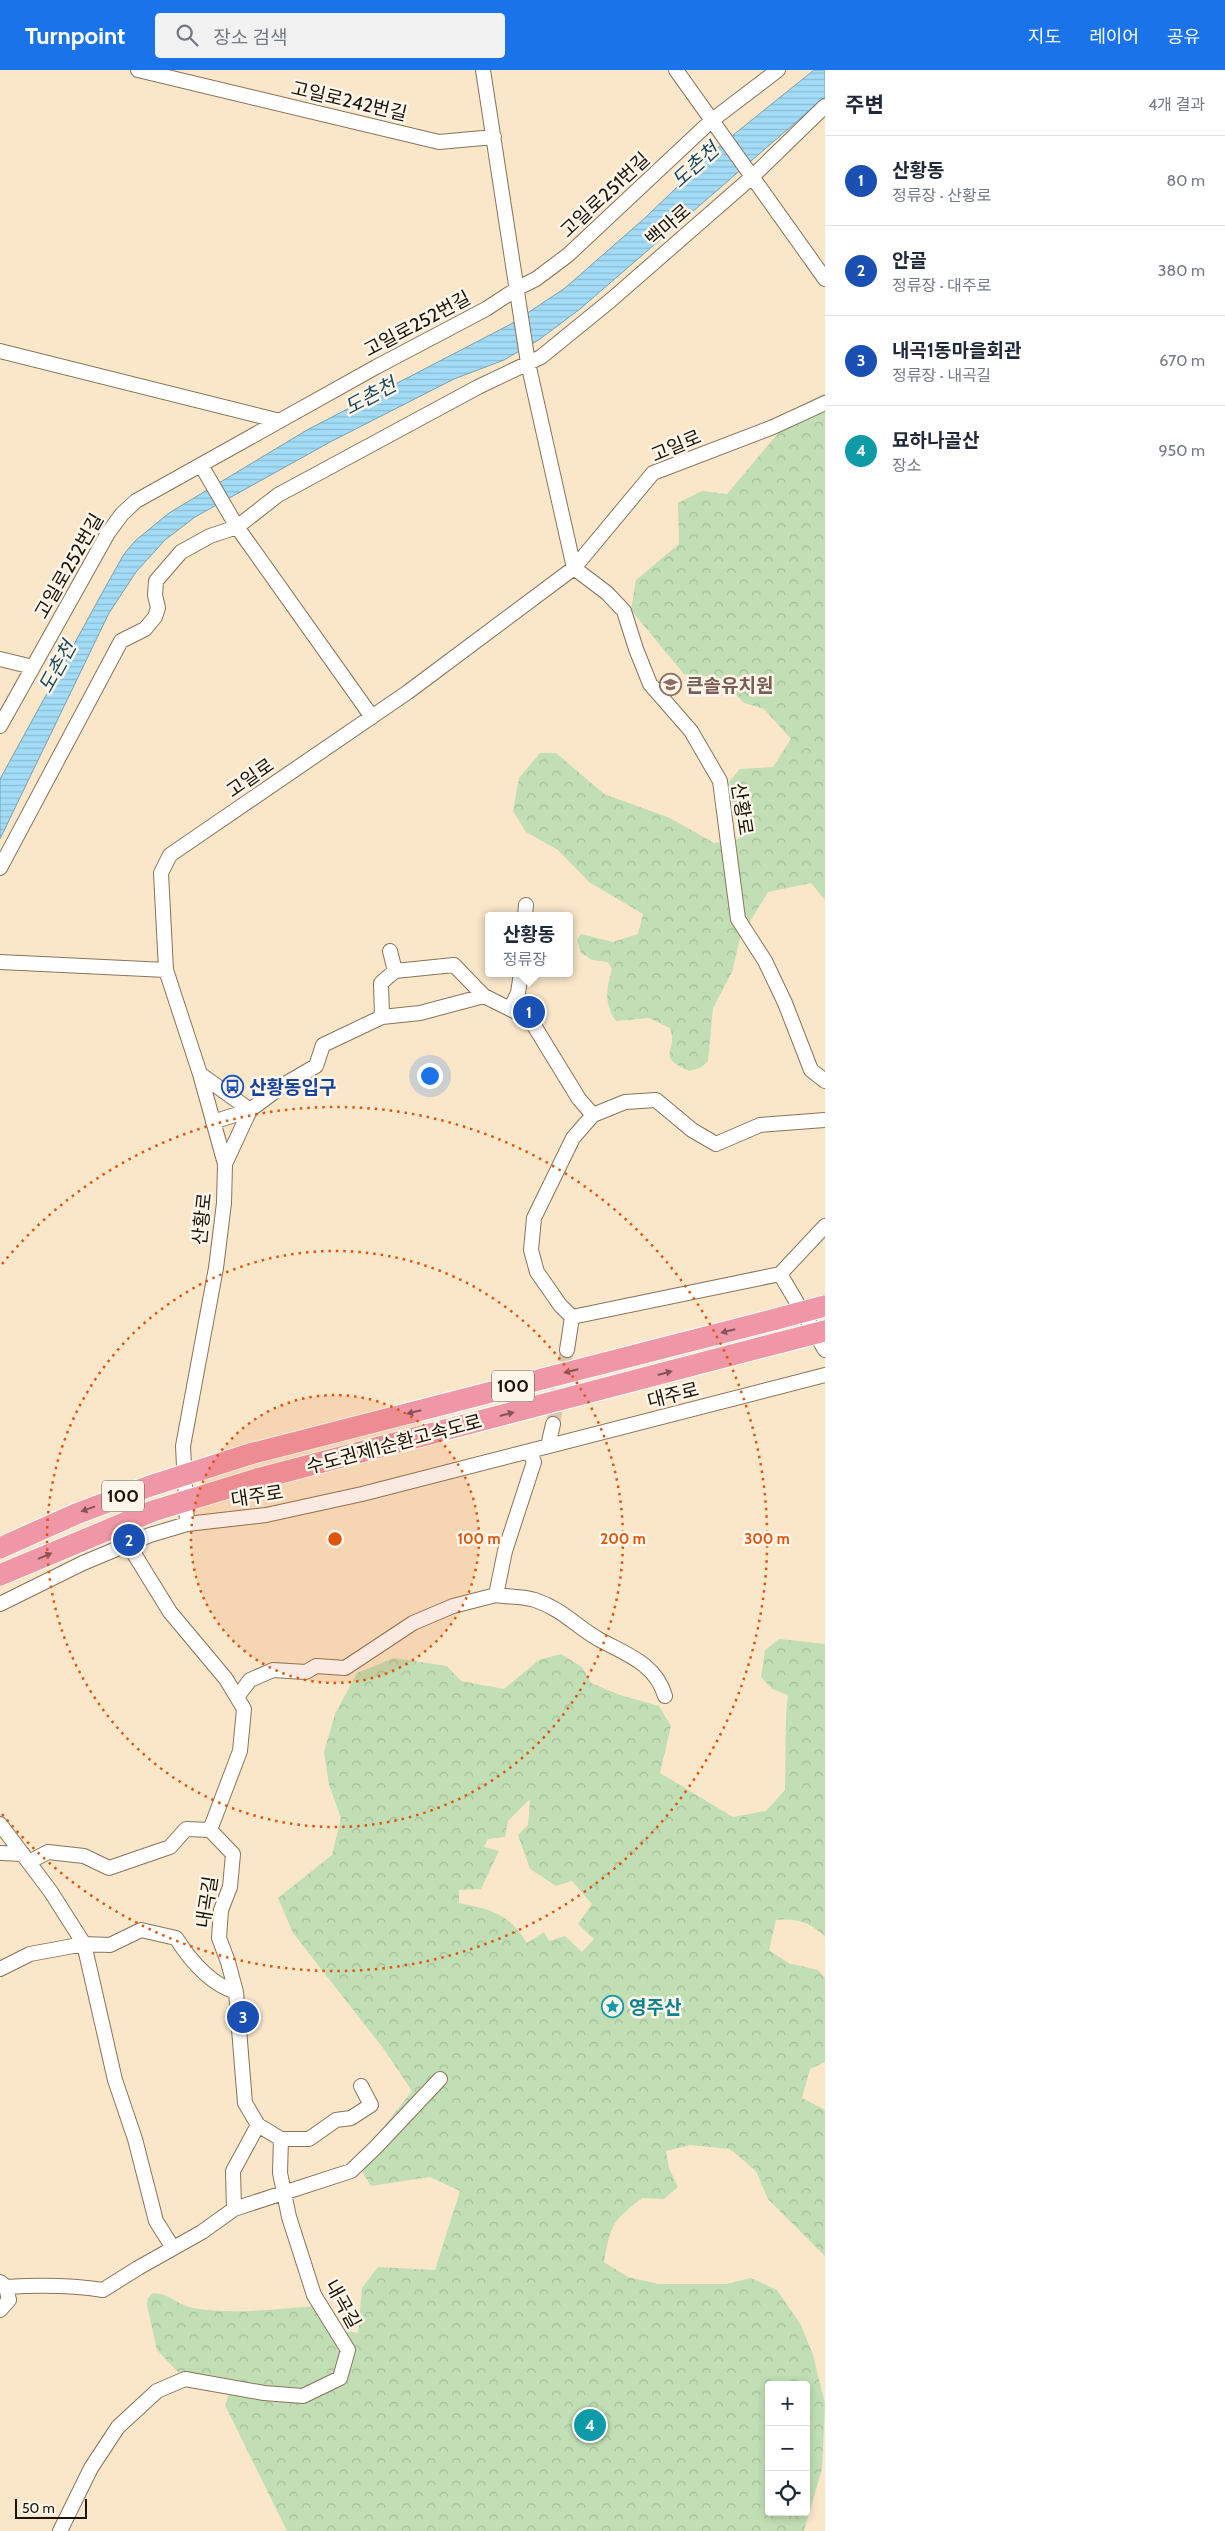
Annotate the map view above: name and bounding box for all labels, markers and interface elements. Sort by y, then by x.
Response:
search box [155,13,505,58]
text: Turnpoint [25,21,125,50]
icon: search [173,21,201,49]
text: 장소 검색 [213,26,288,49]
text: 지도 [1028,26,1061,48]
text: 레이어 [1089,26,1139,48]
text: 공유 [1167,26,1200,48]
street label: 고일로242번길 [289,76,409,126]
text: 주변 [845,92,884,117]
text: 4개 결과 [1148,95,1205,114]
water label: 도촌천 [666,136,725,192]
street label: 고일로251번길 [556,148,654,242]
text: 산황동 [892,159,944,182]
text: 1 [858,171,864,190]
text: 80 m [1167,171,1205,190]
text: 정류장 · 산황로 [892,186,991,205]
street label: 백마로 [641,199,695,251]
text: 안골 [892,249,927,272]
text: 2 [857,261,865,280]
text: 380 m [1158,261,1205,280]
text: 정류장 · 대주로 [892,276,991,295]
street label: 고일로252번길 [360,286,474,362]
text: 내곡1동마을회관 [892,339,1021,362]
text: 3 [857,351,865,370]
text: 670 m [1159,351,1205,370]
text: 정류장 · 내곡길 [892,366,991,385]
water label: 도촌천 [340,371,402,420]
street label: 고일로 [647,425,705,467]
text: 묘하나골산 [892,429,979,452]
text: 4 [856,441,866,460]
text: 950 m [1158,441,1205,460]
text: 장소 [892,456,921,475]
street label: 고일로252번길 [30,509,108,623]
water label: 도촌천 [33,635,82,697]
school or university icon: 큰솔유치원 [658,673,682,697]
place label: 큰솔유치원 [686,674,773,697]
street label: 고일로 [222,754,278,802]
street label: 산황로 [727,781,757,837]
popup [485,912,573,977]
text: 산황동 [503,923,555,946]
text: 정류장 [503,950,547,969]
pin: 1 [513,993,545,1031]
your location [417,1063,443,1089]
bus stop icon: 산황동입구 [221,1075,245,1099]
place label: 산황동입구 [249,1076,336,1099]
street label: 산황로 [188,1192,216,1246]
one-way arrow [721,1327,736,1335]
one-way arrow [564,1368,579,1376]
one-way arrow [657,1369,672,1377]
road number: 100 [492,1370,534,1402]
street label: 대주로 [645,1377,701,1413]
one-way arrow [406,1408,421,1416]
street label: 수도권제1순환고속도로 [304,1409,484,1479]
one-way arrow [500,1410,515,1418]
road number: 100 [102,1480,144,1512]
street label: 대주로 [229,1481,285,1511]
one-way arrow [80,1505,95,1513]
pin: 2 [113,1521,145,1559]
centre of rings [326,1530,344,1548]
text: 100 m [457,1530,501,1548]
text: 200 m [600,1530,646,1548]
text: 300 m [744,1530,790,1548]
one-way arrow [38,1552,52,1560]
street label: 내곡길 [192,1874,222,1930]
place icon: 영주산 [601,1995,625,2019]
place label: 영주산 [629,1996,682,2019]
pin: 3 [227,1998,259,2036]
street label: 내곡길 [320,2275,366,2333]
map controls [765,2381,810,2516]
button: + [765,2381,810,2426]
pin: 4 [574,2406,606,2444]
button: − [765,2426,810,2471]
button: locate [765,2471,810,2516]
scale bar [15,2496,88,2519]
text: 50 m [22,2499,55,2517]

